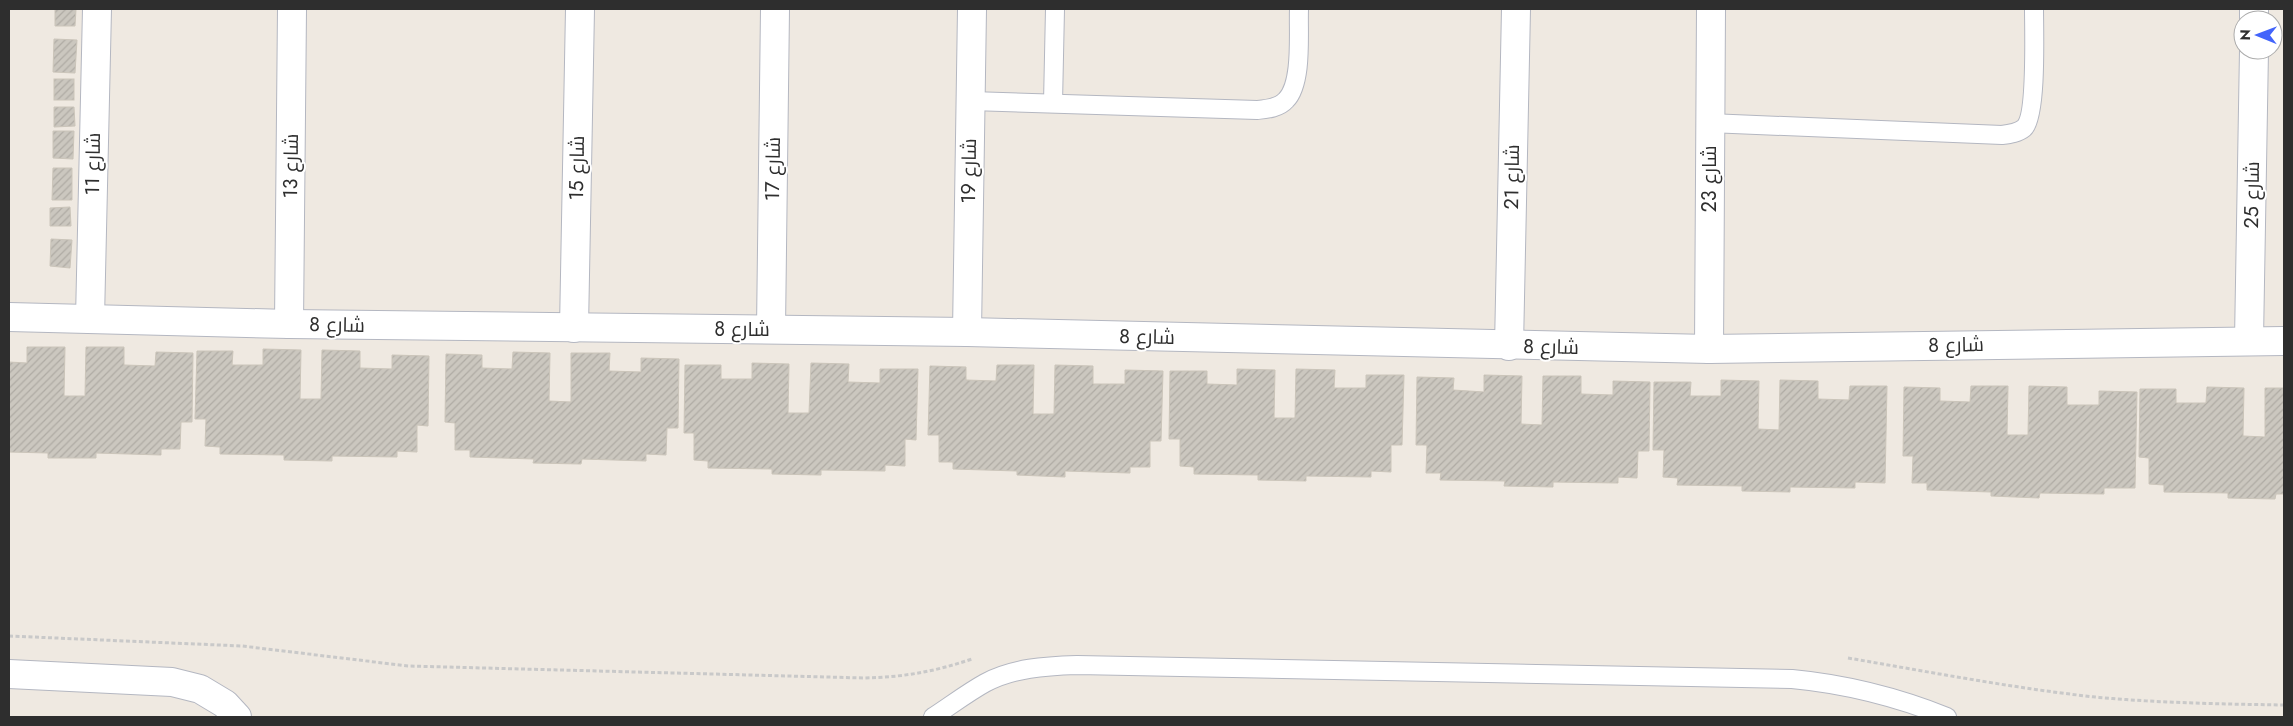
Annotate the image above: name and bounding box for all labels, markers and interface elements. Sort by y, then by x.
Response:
north arrow [2233,10,2283,60]
text: N [2235,29,2255,41]
street label: شارع 11 [78,132,108,196]
street label: شارع 13 [276,133,306,199]
street label: شارع 15 [562,135,592,201]
street label: شارع 17 [758,137,788,201]
street label: شارع 19 [954,138,984,204]
street label: شارع 21 [1497,144,1527,210]
street label: شارع 23 [1695,145,1724,213]
street label: شارع 25 [2237,161,2267,229]
street label: شارع 8 [309,310,365,340]
street label: شارع 8 [714,315,770,344]
street label: شارع 8 [1119,322,1175,352]
street label: شارع 8 [1928,330,1984,360]
street label: شارع 8 [1523,332,1579,362]

